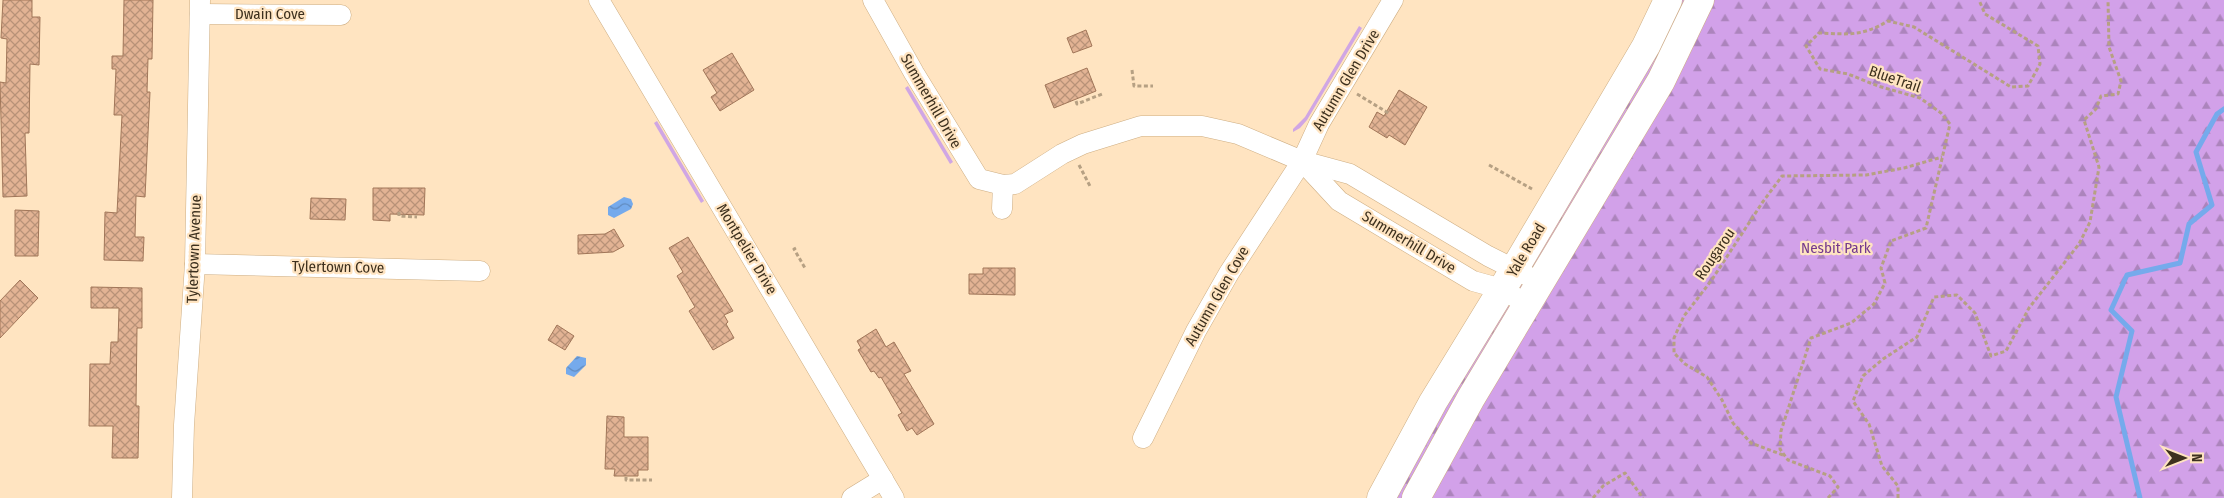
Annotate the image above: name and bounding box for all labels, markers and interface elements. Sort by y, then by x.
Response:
street label: Dwain Cove [235,5,305,23]
street label: Autumn Glen Drive [1309,26,1383,134]
street label: Summerhill Drive [897,51,965,151]
street label: BlueTrail [1867,62,1923,96]
street label: Tylertown Avenue [183,194,205,304]
street label: Montpelier Drive [713,200,781,298]
street label: Summerhill Drive [1359,207,1459,277]
street label: Yale Road [1503,220,1549,280]
street label: Rougarou [1691,225,1739,283]
park label: Nesbit Park [1801,239,1871,257]
street label: Autumn Glen Cove [1181,243,1253,349]
street label: Tylertown Cove [292,257,384,277]
north arrow [2159,433,2209,483]
text: N [2188,454,2205,462]

